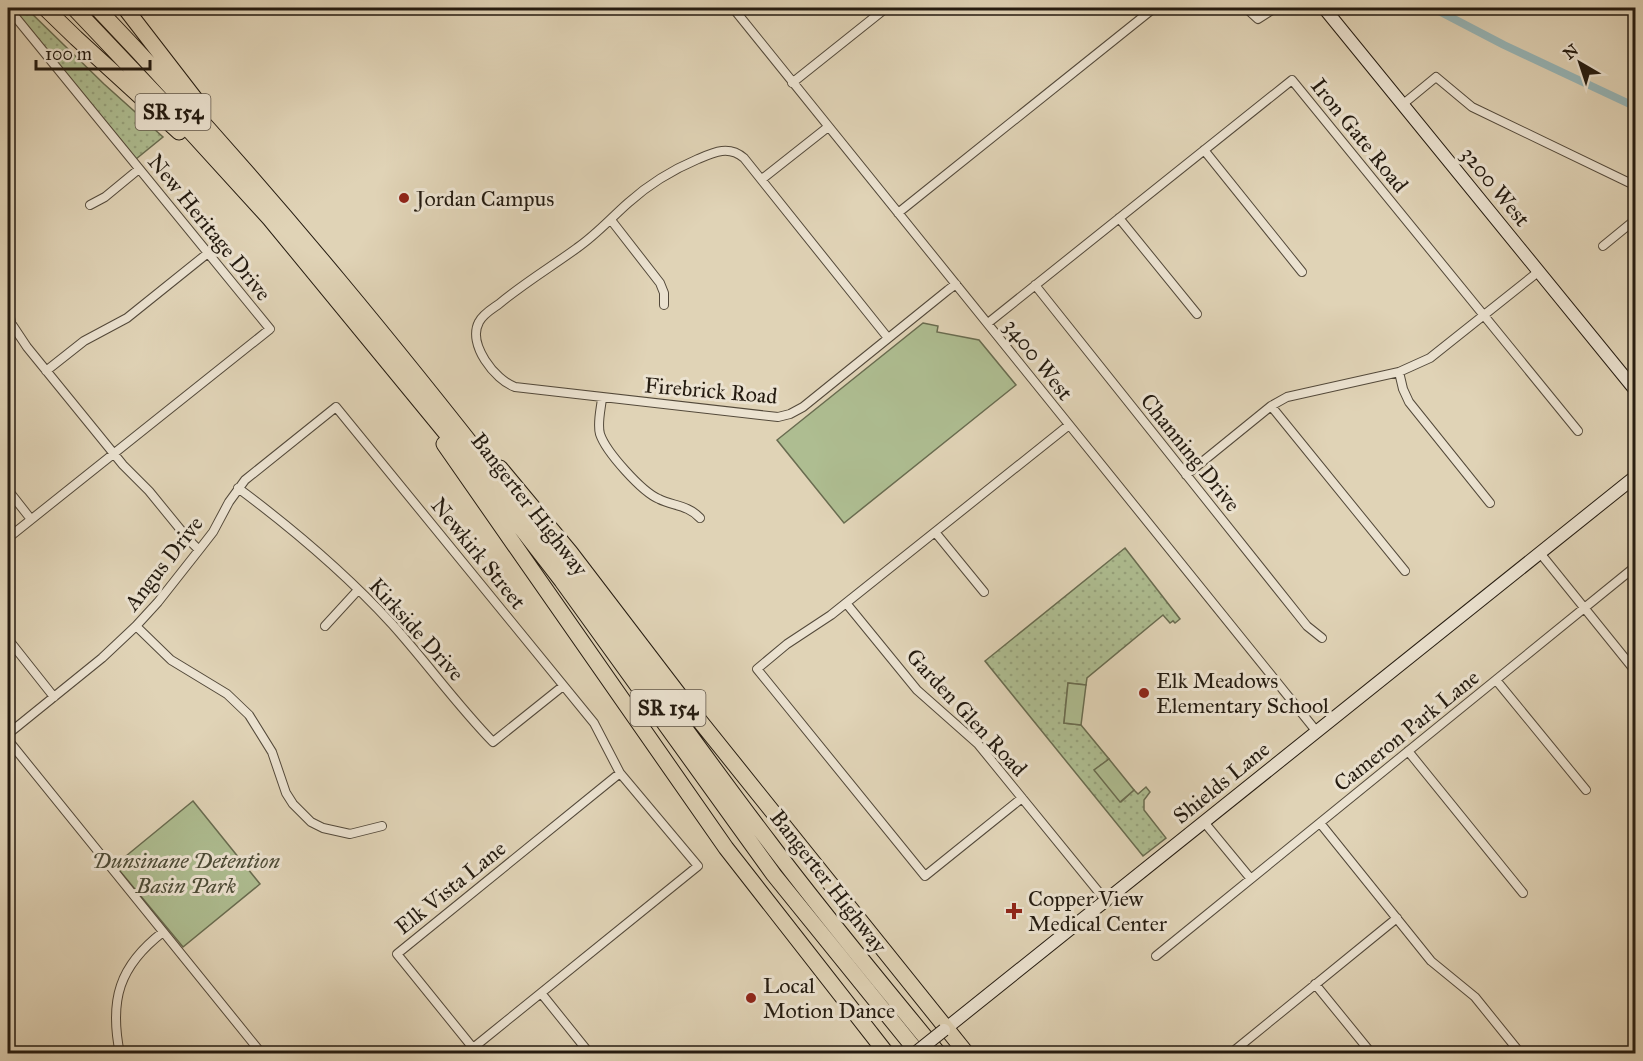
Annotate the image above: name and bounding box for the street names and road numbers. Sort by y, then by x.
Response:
street label: Iron Gate Road [1305,73,1414,198]
road number: SR 154 [136,94,210,130]
street label: 3200 West [1455,141,1536,232]
street label: New Heritage Drive [142,149,277,306]
street label: 3400 West [998,313,1079,406]
street label: Firebrick Road [643,371,779,410]
street label: Channing Drive [1135,388,1246,517]
street label: Bangerter Highway [465,427,594,582]
street label: Newkirk Street [425,492,532,615]
street label: Angus Drive [117,511,209,617]
street label: Kirkside Drive [363,572,470,687]
street label: Garden Glen Road [900,643,1033,782]
street label: Cameron Park Lane [1328,664,1484,797]
road number: SR 154 [630,690,706,726]
street label: Shields Lane [1168,735,1275,829]
street label: Bangerter Highway [764,804,893,959]
street label: Elk Vista Lane [390,835,511,940]

